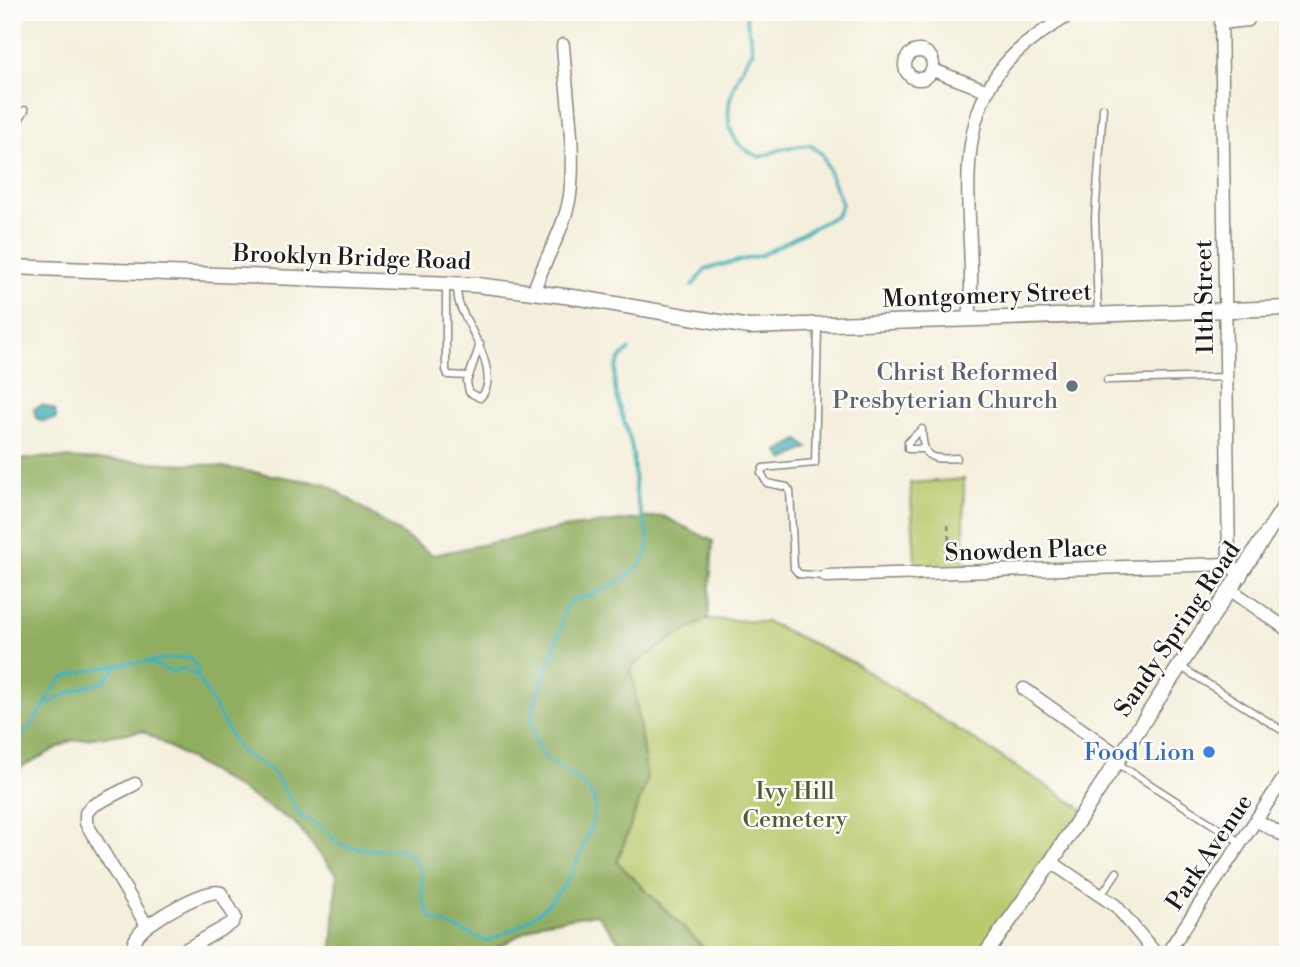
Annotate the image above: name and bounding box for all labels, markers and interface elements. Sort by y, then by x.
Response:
street label: Brooklyn Bridge Road [231,239,472,277]
street label: 11th Street [1189,239,1221,355]
street label: Montgomery Street [882,277,1093,315]
place label: Christ Reformed Presbyterian Church [832,358,1058,416]
marker: Christ Reformed Presbyterian Church [1064,378,1080,394]
street label: Snowden Place [944,533,1108,569]
street label: Sandy Spring Road [1108,536,1248,723]
place label: Food Lion [1084,738,1195,768]
marker: Food Lion [1201,744,1217,760]
park label: Ivy Hill Cemetery [742,777,848,835]
street label: Park Avenue [1160,789,1260,916]

